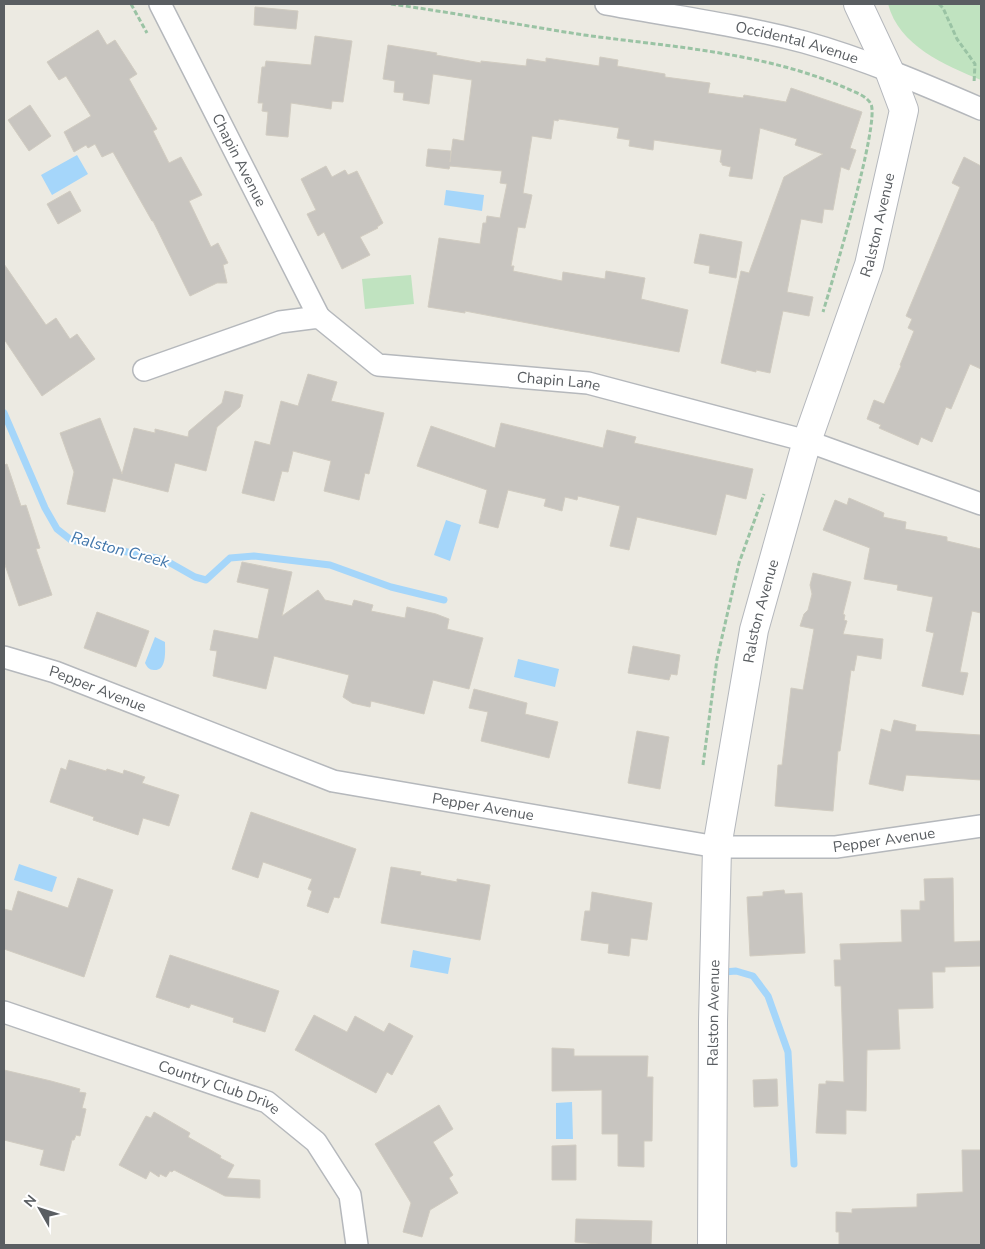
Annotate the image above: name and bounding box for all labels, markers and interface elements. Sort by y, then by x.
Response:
street label: Occidental Avenue [734,17,861,69]
street label: Chapin Avenue [207,110,271,210]
street label: Ralston Avenue [855,171,900,280]
street label: Chapin Lane [516,367,603,396]
water label: Ralston Creek [69,526,172,574]
street label: Ralston Avenue [739,557,783,665]
street label: Pepper Avenue [47,661,149,717]
street label: Pepper Avenue [431,788,535,825]
street label: Pepper Avenue [832,823,937,857]
street label: Ralston Avenue [703,960,724,1066]
street label: Country Club Drive [156,1056,284,1119]
north arrow [15,1184,65,1234]
text: N [20,1191,41,1211]

